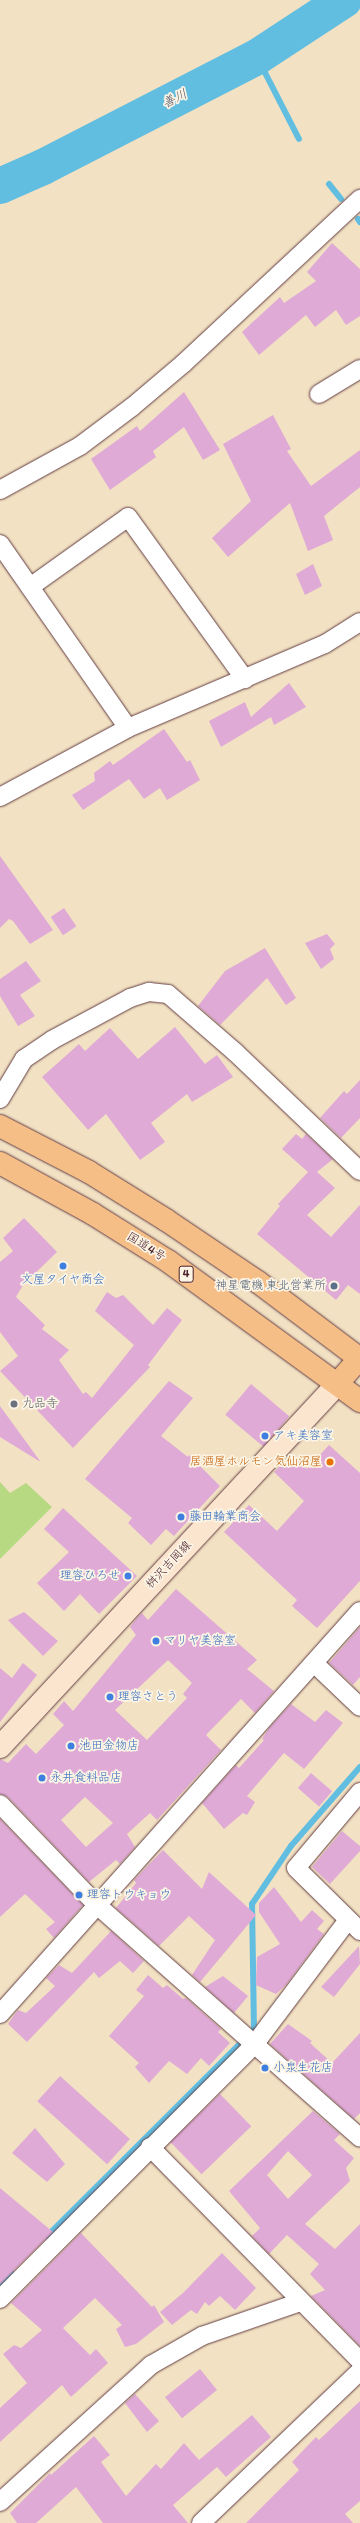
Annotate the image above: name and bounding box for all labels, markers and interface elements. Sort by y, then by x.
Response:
water label: 善川 [160,86,190,112]
street label: 国道4号 [124,1229,168,1265]
marker: 文屋タイヤ商会 [58,1261,68,1271]
road number: 4 [178,1265,194,1283]
place label: 文屋タイヤ商会 [21,1273,105,1287]
place label: 神星電機 東北営業所 [215,1279,326,1293]
marker: 神星電機 東北営業所 [329,1281,339,1291]
place label: 九品寺 [22,1397,58,1411]
marker: 九品寺 [9,1399,19,1409]
place label: アキ美容室 [273,1429,333,1443]
marker: アキ美容室 [260,1431,270,1441]
place label: 居酒屋ホルモン気仙沼屋 [190,1455,322,1469]
marker: 居酒屋ホルモン気仙沼屋 [325,1457,335,1467]
place label: 藤田輪業商会 [189,1510,261,1524]
marker: 藤田輪業商会 [176,1512,186,1522]
street label: 桝沢吉岡線 [143,1538,195,1592]
place label: 理容ひろせ [60,1569,120,1583]
marker: 理容ひろせ [123,1571,133,1581]
place label: マリヤ美容室 [164,1634,236,1648]
marker: マリヤ美容室 [151,1636,161,1646]
place label: 理容さとう [118,1690,178,1704]
marker: 理容さとう [105,1692,115,1702]
place label: 池田金物店 [79,1739,139,1753]
marker: 池田金物店 [66,1741,76,1751]
place label: 永井食料品店 [50,1771,122,1785]
marker: 永井食料品店 [37,1773,47,1783]
place label: 理容トウキョウ [87,1888,171,1902]
marker: 理容トウキョウ [74,1890,84,1900]
place label: 小泉生花店 [273,2061,333,2075]
marker: 小泉生花店 [260,2063,270,2073]

